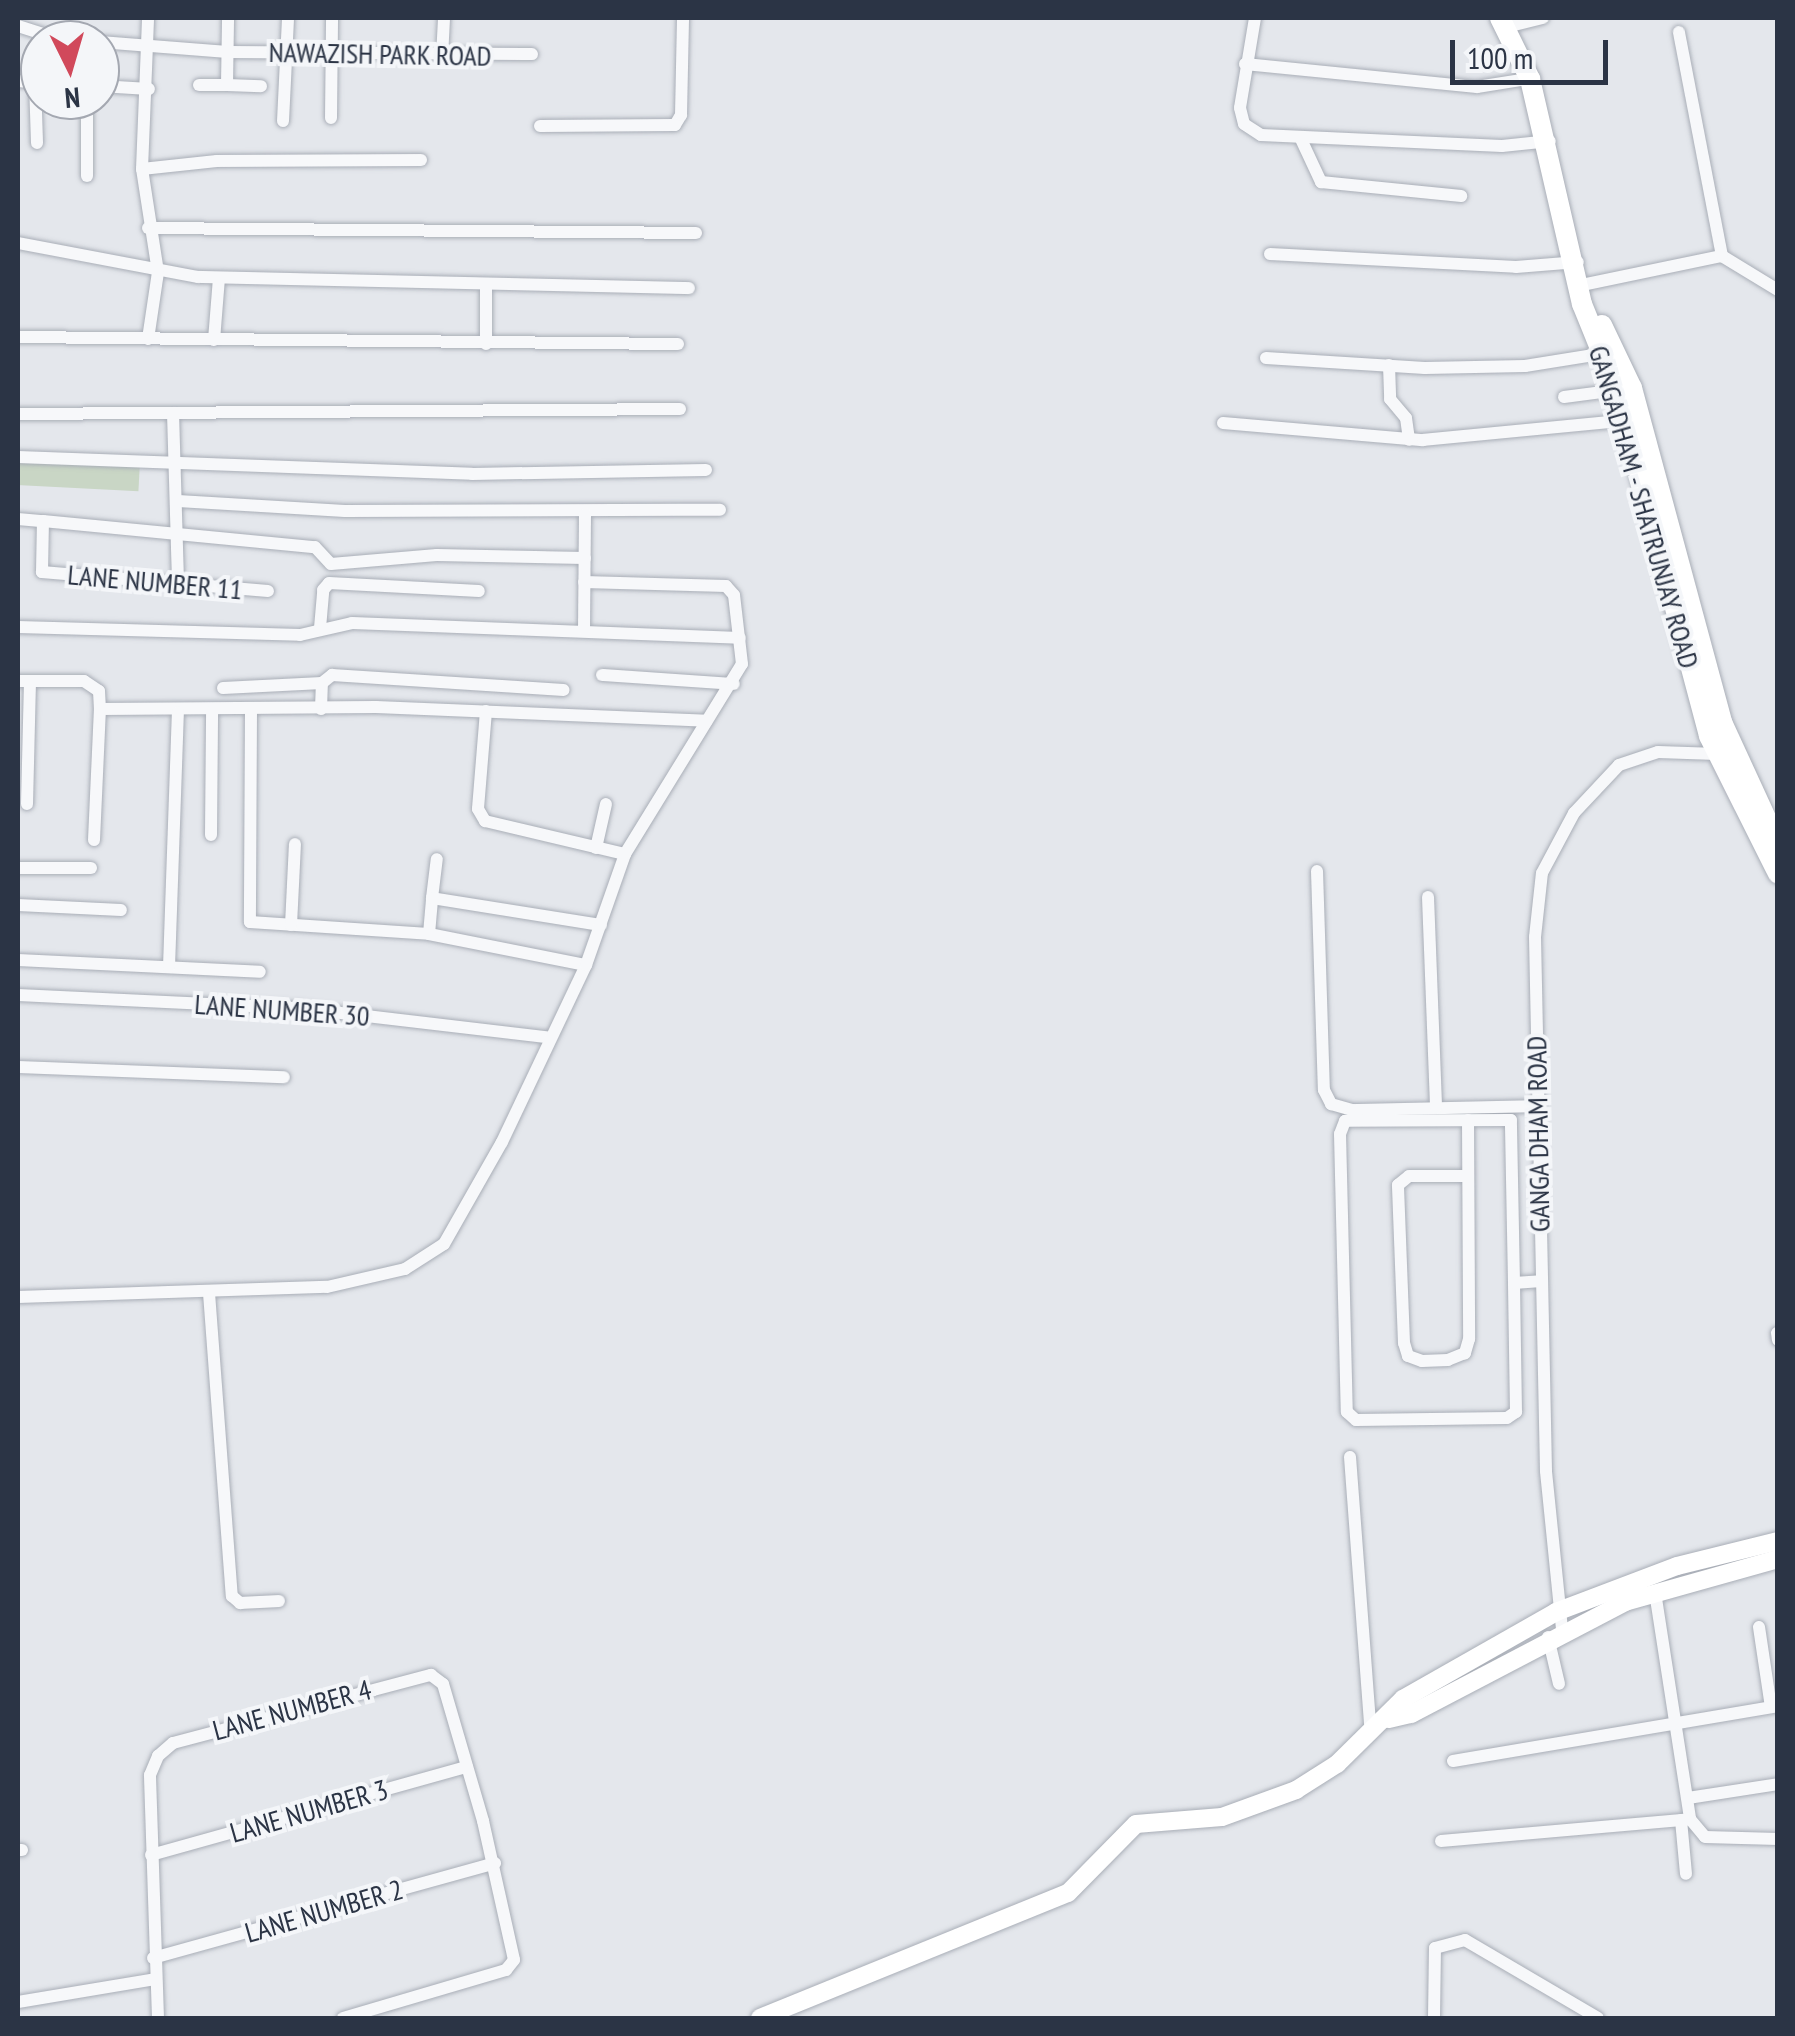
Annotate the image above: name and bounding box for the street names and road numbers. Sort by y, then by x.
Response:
street label: NAWAZISH PARK ROAD [268,35,492,73]
street label: GANGADHAM - SHATRUNJAY ROAD [1581,341,1707,673]
street label: LANE NUMBER 11 [66,558,244,606]
street label: LANE NUMBER 30 [193,987,371,1033]
street label: GANGA DHAM ROAD [1519,1035,1557,1233]
street label: LANE NUMBER 4 [209,1673,375,1747]
street label: LANE NUMBER 3 [226,1772,392,1850]
street label: LANE NUMBER 2 [241,1872,407,1950]

